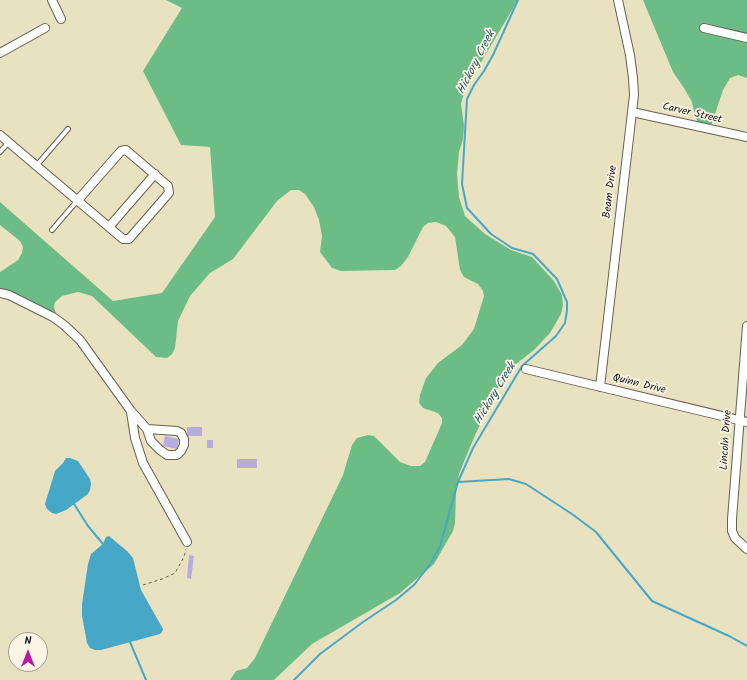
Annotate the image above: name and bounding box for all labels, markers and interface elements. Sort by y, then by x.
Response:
water label: Hickory Creek [455,29,499,97]
street label: Carver Street [661,101,723,127]
street label: Beam Drive [601,165,621,219]
water label: Hickory Creek [472,361,520,427]
street label: Quinn Drive [611,372,667,398]
street label: Lincoln Drive [718,409,736,471]
north arrow [8,632,48,672]
text: N [25,632,31,650]

